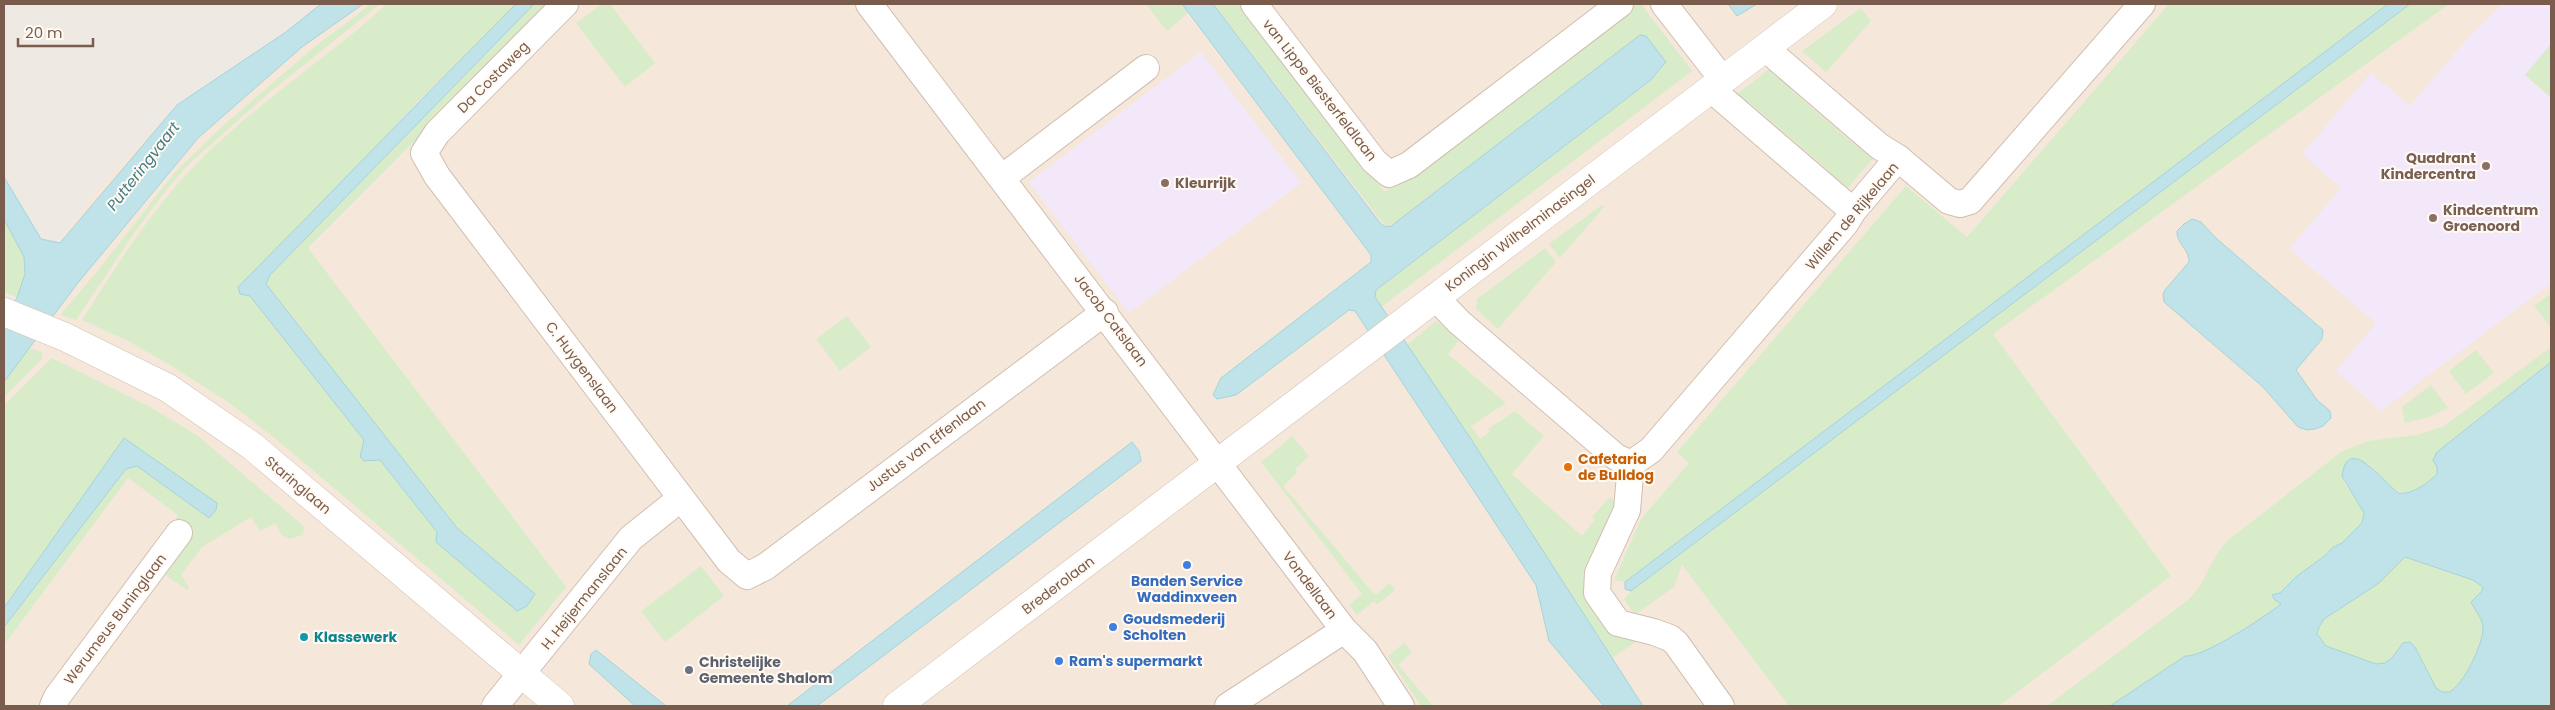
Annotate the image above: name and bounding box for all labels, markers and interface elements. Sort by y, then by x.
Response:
scale bar [18,15,92,47]
street label: van Lippe Biesterfeldlaan [1258,15,1382,165]
text: 20 m [25,22,63,43]
street label: Da Costaweg [453,37,533,117]
water label: Putteringvaart [102,117,185,215]
place label: Quadrant Kindercentra [2381,148,2476,184]
street label: Willem de Rijkelaan [1801,158,1903,274]
marker: Quadrant Kindercentra [2480,160,2492,172]
street label: Koningin Wilhelminasingel [1441,170,1599,296]
place label: Kleurrijk [1175,173,1236,193]
marker: Kleurrijk [1159,177,1171,189]
place label: Kindcentrum Groenoord [2443,200,2538,236]
marker: Kindcentrum Groenoord [2427,212,2439,224]
street label: Jacob Catslaan [1069,269,1153,371]
street label: C. Huygenslaan [541,317,623,417]
street label: Justus van Effenlaan [862,394,990,496]
place label: Cafetaria de Bulldog [1578,449,1654,485]
street label: Staringlaan [260,451,336,519]
marker: Cafetaria de Bulldog [1562,461,1574,473]
street label: H. Heijermanslaan [536,542,632,654]
street label: Vondellaan [1278,547,1342,623]
street label: Werumeus Buninglaan [59,549,171,689]
street label: Brederolaan [1018,551,1098,619]
marker: Banden Service Waddinxveen [1181,559,1193,571]
place label: Banden Service Waddinxveen [1131,571,1243,607]
place label: Goudsmederij Scholten [1123,609,1225,645]
marker: Goudsmederij Scholten [1107,621,1119,633]
place label: Klassewerk [314,627,397,647]
marker: Klassewerk [298,631,310,643]
place label: Ram's supermarkt [1069,651,1203,671]
place label: Christelijke Gemeente Shalom [699,652,833,688]
marker: Ram's supermarkt [1053,655,1065,667]
marker: Christelijke Gemeente Shalom [683,664,695,676]

